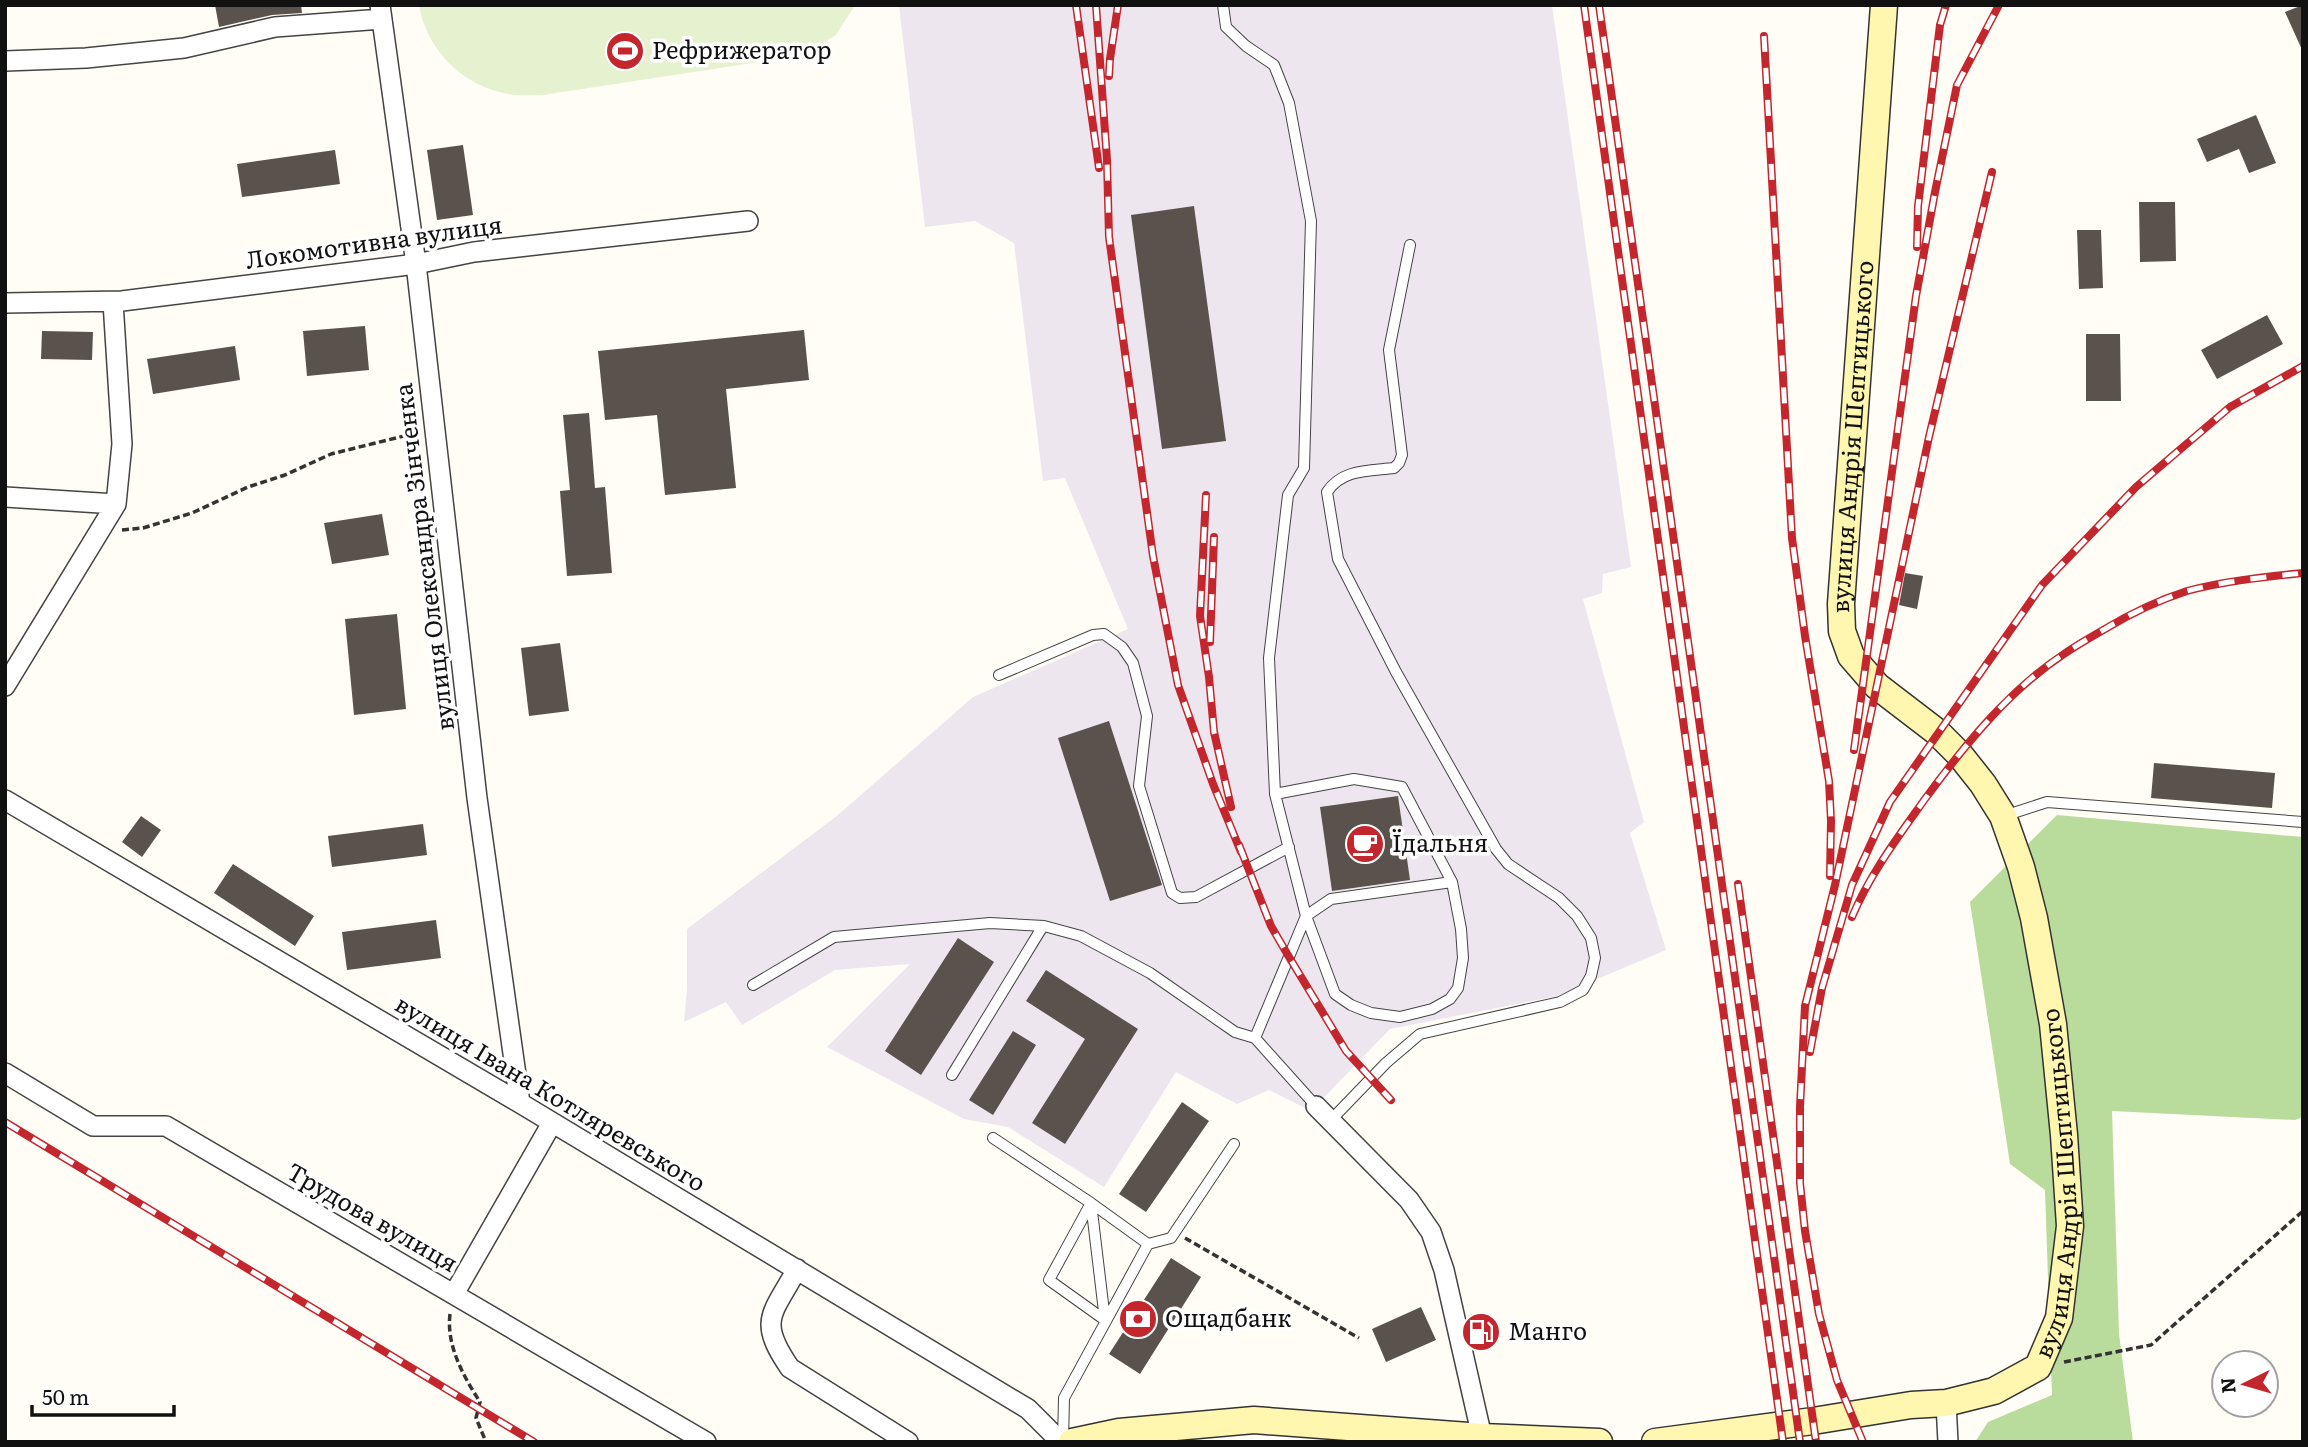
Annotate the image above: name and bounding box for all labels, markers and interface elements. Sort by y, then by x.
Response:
sports icon: Рефрижератор [604,30,646,72]
place label: Рефрижератор [652,31,831,66]
street label: Локомотивна вулиця [243,205,504,276]
street label: вулиця Андрія Шептицького [1821,259,1881,614]
street label: вулиця Олександра Зінченка [384,382,461,733]
cafe icon: Їдальня [1344,823,1386,865]
place label: Їдальня [1392,824,1488,859]
street label: вулиця Івана Котляревського [389,985,713,1199]
street label: вулиця Андрія Шептицького [2024,1006,2086,1363]
street label: Трудова вулиця [281,1153,465,1279]
bank icon: Ощадбанк [1117,1298,1159,1340]
place label: Ощадбанк [1165,1299,1291,1334]
fuel station icon: Манго [1460,1311,1502,1353]
place label: Манго [1508,1312,1587,1347]
north arrow [2210,1349,2280,1419]
scale bar [32,1374,173,1418]
text: N [2212,1376,2242,1395]
text: 50 m [42,1380,89,1411]

